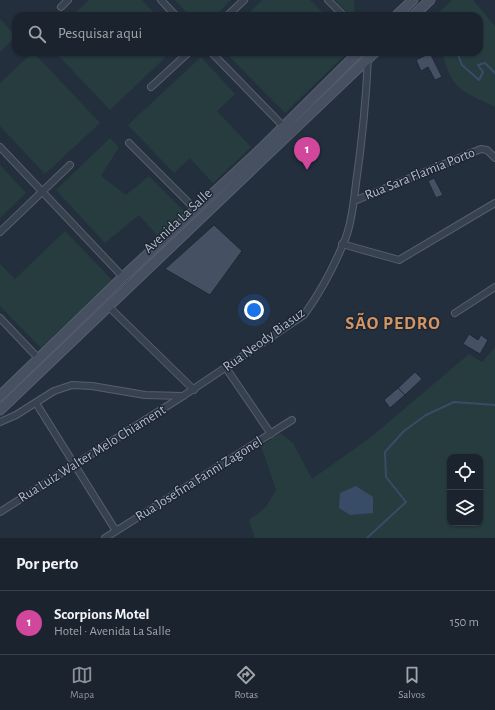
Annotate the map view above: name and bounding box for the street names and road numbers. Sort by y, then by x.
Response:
street label: Rua Sara Flamia Porto [363,145,477,203]
street label: Avenida La Salle [141,186,215,256]
street label: Rua Neody Biasuz [221,306,308,374]
street label: Rua Luiz Walter Melo Chiament [16,403,168,505]
street label: Rua Josefina Fanni Zagonel [133,434,265,524]

